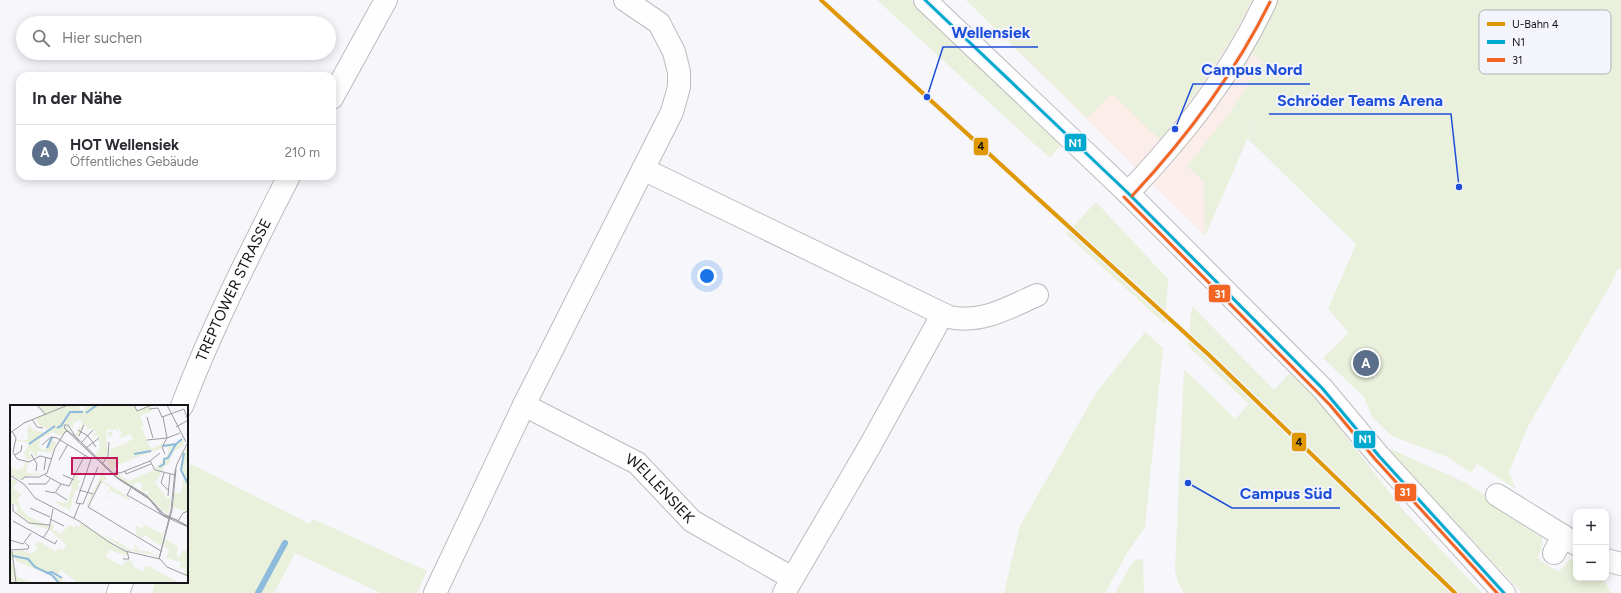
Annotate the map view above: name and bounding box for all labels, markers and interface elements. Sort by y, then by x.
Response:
legend [1479,10,1611,74]
search box [16,16,336,60]
text: U-Bahn 4 [1512,18,1559,31]
callout: Wellensiek [943,19,1038,47]
text: Wellensiek [952,23,1031,42]
icon: search [30,27,52,49]
text: Hier suchen [62,29,142,47]
text: N1 [1512,36,1525,49]
text: 31 [1512,54,1523,67]
callout: Campus Nord [1193,56,1310,84]
text: Campus Nord [1201,60,1303,79]
callout: Schröder Teams Arena [1269,86,1451,114]
text: In der Nähe [32,88,122,108]
text: Schröder Teams Arena [1277,91,1443,110]
line badge: N1 [1064,133,1087,152]
text: HOT Wellensiek [70,136,179,154]
line badge: 4 [973,137,989,156]
text: N1 [1068,137,1082,150]
text: 4 [978,140,985,153]
text: A [40,145,50,160]
text: 210 m [285,145,320,160]
text: Öffentliches Gebäude [70,154,199,169]
street label: TREPTOWER STRASSE [192,216,275,364]
your location [697,266,717,286]
line badge: 31 [1208,284,1231,303]
text: 31 [1215,288,1225,301]
pin: A [1353,348,1379,378]
inset map [10,405,188,583]
line badge: N1 [1353,430,1376,449]
line badge: 4 [1291,432,1307,452]
text: N1 [1358,433,1372,446]
text: 4 [1296,436,1303,449]
street label: WELLENSIEK [623,450,699,527]
callout: Campus Süd [1232,480,1340,508]
line badge: 31 [1394,483,1417,502]
text: Campus Süd [1240,484,1332,503]
text: 31 [1400,486,1410,499]
map controls [1573,509,1609,581]
button: + [1573,509,1609,545]
button: − [1573,545,1609,581]

